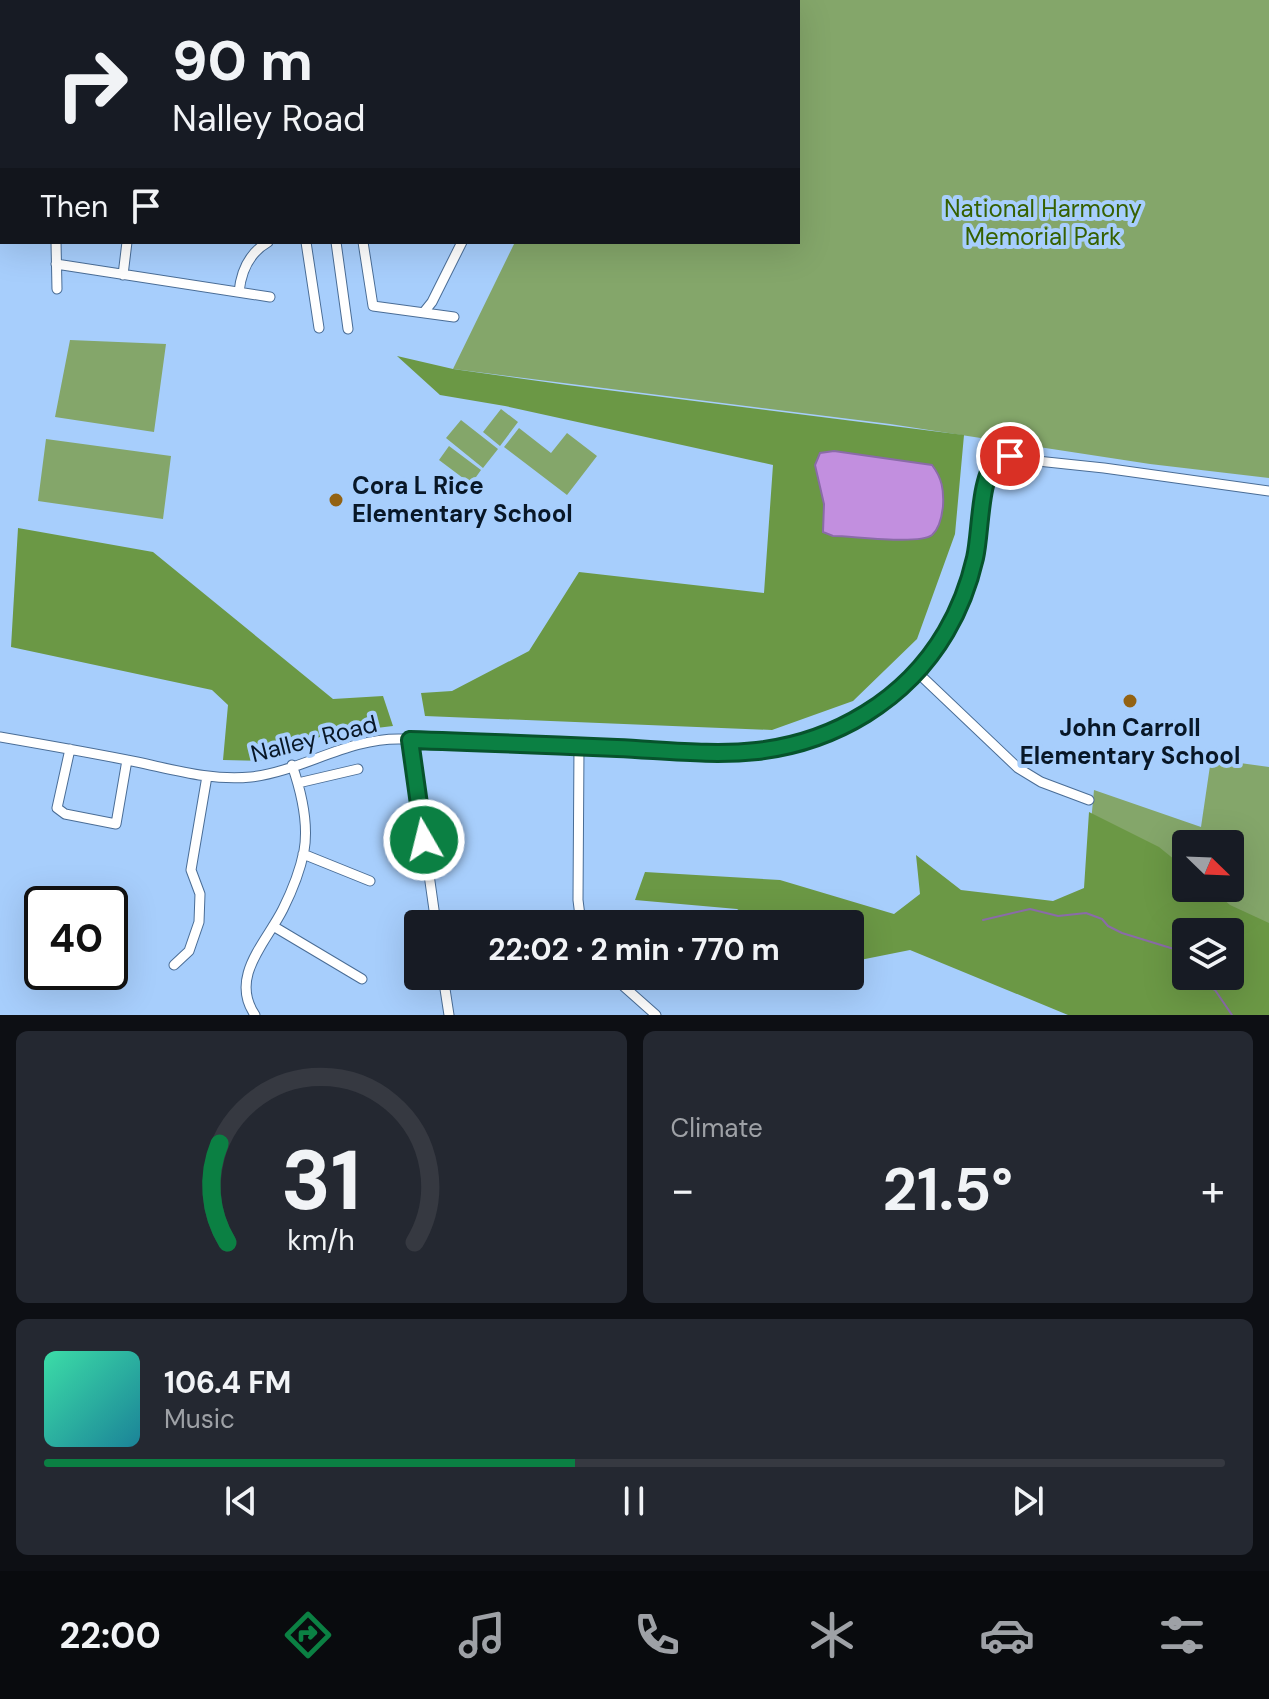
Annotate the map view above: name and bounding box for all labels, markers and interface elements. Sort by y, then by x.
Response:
text: 90 m [172,24,313,97]
icon: right [40,32,144,136]
text: Nalley Road [172,95,366,142]
icon: arrive [124,184,168,228]
text: Then [40,187,108,226]
park label: National Harmony Memorial Park [944,193,1142,252]
pin [976,422,1044,490]
icon: arrive [988,434,1032,478]
place label: Cora L Rice Elementary School [352,470,573,529]
marker: Cora L Rice Elementary School [327,491,345,509]
marker: John Carroll Elementary School [1121,692,1139,710]
street label: Nalley Road [247,708,380,769]
place label: John Carroll Elementary School [1020,712,1240,771]
position arrow [382,798,466,882]
north arrow [1172,830,1244,902]
map controls [1172,830,1244,990]
speed limit sign: 40 [24,886,128,990]
button: layers [1172,918,1244,990]
text: 22:02 · 2 min · 770 m [488,930,780,969]
text: Climate [671,1111,763,1145]
text: 31 [281,1126,361,1235]
text: 21.5° [882,1150,1013,1229]
text: − [671,1161,695,1219]
text: + [1201,1161,1225,1219]
text: km/h [287,1222,355,1259]
text: 106.4 FM [164,1363,291,1402]
text: Music [164,1402,235,1436]
icon: previous [219,1479,263,1523]
icon: pause [612,1479,656,1523]
icon: next [1006,1479,1050,1523]
icon: directions [280,1607,336,1663]
icon: music [454,1607,510,1663]
icon: phone [629,1607,685,1663]
icon: climate [804,1607,860,1663]
icon: car [979,1607,1035,1663]
icon: filters [1154,1607,1210,1663]
text: 22:00 [59,1612,161,1659]

